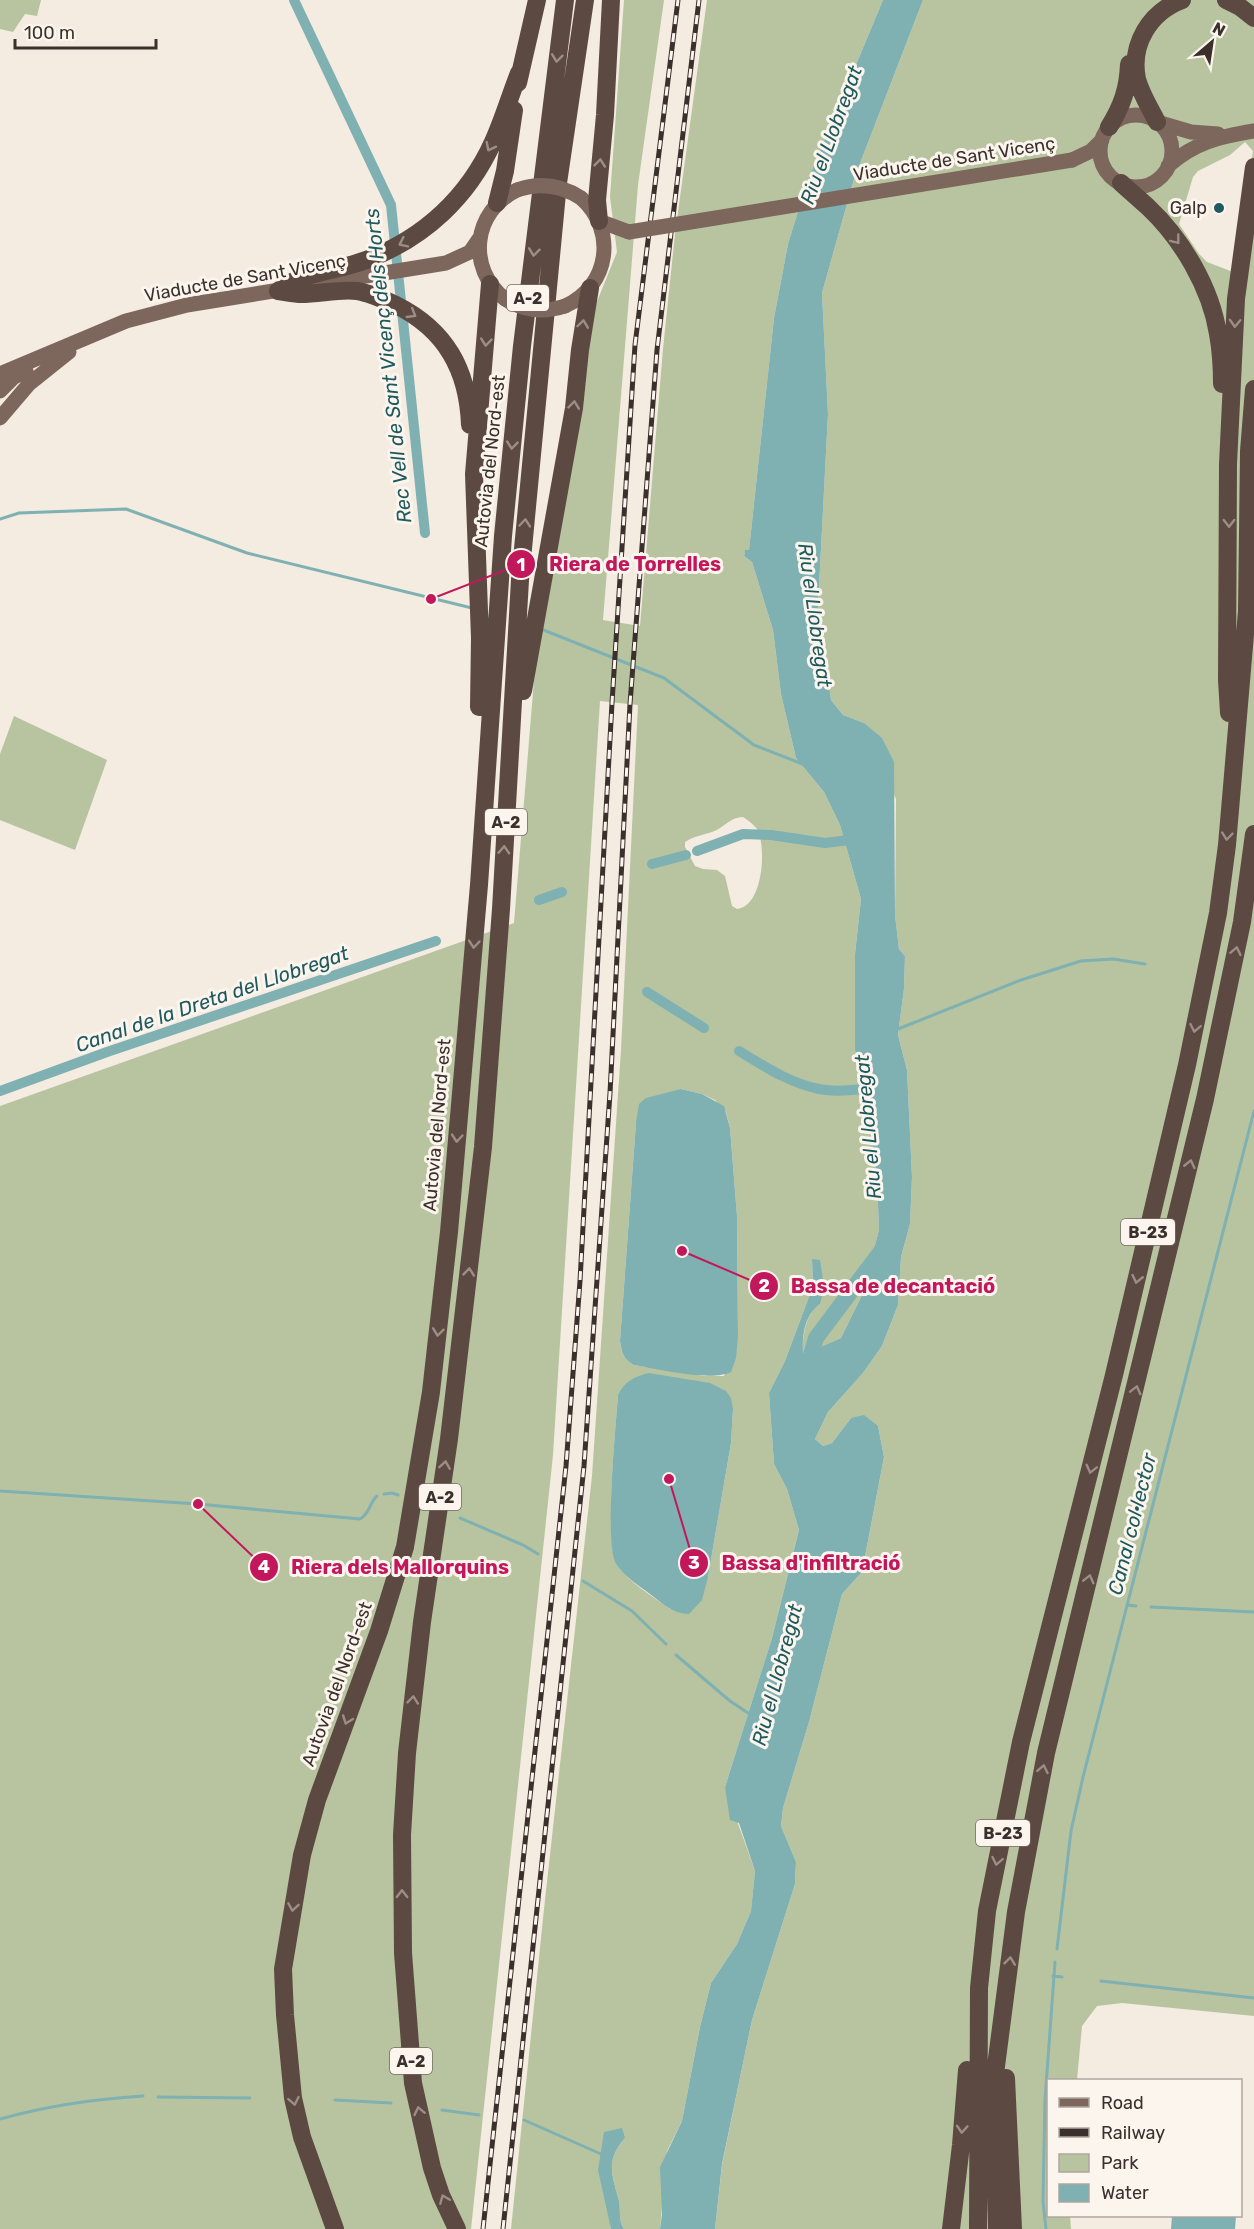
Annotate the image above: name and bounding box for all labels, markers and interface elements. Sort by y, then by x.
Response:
scale bar [15,12,156,50]
north arrow [1182,12,1242,72]
text: N [1209,18,1229,40]
text: 100 m [24,22,75,44]
one-way arrow [552,53,564,63]
water label: Riu el Llobregat [795,62,867,207]
street label: Viaducte de Sant Vicenç [852,132,1057,186]
one-way arrow [486,141,498,152]
one-way arrow [593,158,606,168]
place label: Galp [1170,197,1207,219]
marker: Galp [1212,201,1226,215]
water label: Rec Vell de Sant Vicenç dels Horts [360,207,416,525]
one-way arrow [1169,233,1180,244]
one-way arrow [399,235,410,247]
one-way arrow [528,247,540,256]
street label: Viaducte de Sant Vicenç [143,249,347,307]
road number: A-2 [507,285,549,311]
one-way arrow [406,307,416,318]
one-way arrow [1229,318,1242,327]
one-way arrow [577,319,589,329]
one-way arrow [480,337,493,347]
street label: Autovia del Nord-est [470,374,510,548]
one-way arrow [567,401,580,410]
one-way arrow [506,441,519,450]
one-way arrow [518,518,531,527]
one-way arrow [1222,518,1235,527]
water label: Riu el Llobregat [793,541,837,689]
callout: Riera de Torrelles [506,545,733,583]
text: Riera de Torrelles [549,552,721,576]
text: 1 [517,554,525,576]
road number: A-2 [485,809,527,835]
one-way arrow [1221,831,1234,840]
one-way arrow [497,846,510,855]
one-way arrow [468,939,481,948]
water label: Canal de la Dreta del Llobregat [72,941,352,1057]
one-way arrow [1229,946,1242,956]
one-way arrow [1189,1022,1202,1032]
street label: Autovia del Nord-est [418,1038,456,1212]
water label: Riu el Llobregat [850,1053,886,1200]
one-way arrow [451,1133,464,1143]
one-way arrow [1182,1159,1195,1169]
road number: B-23 [1121,1219,1175,1245]
one-way arrow [462,1267,475,1276]
callout: Bassa de decantació [749,1267,1007,1305]
text: Bassa de decantació [791,1274,995,1298]
one-way arrow [1131,1274,1144,1284]
text: 2 [758,1275,770,1297]
one-way arrow [432,1327,445,1337]
one-way arrow [1128,1385,1141,1395]
water label: Canal col·lector [1103,1450,1161,1597]
one-way arrow [438,1460,450,1470]
one-way arrow [1085,1463,1098,1473]
road number: A-2 [419,1484,461,1510]
callout: Bassa d'infiltració [679,1544,913,1582]
callout: Riera dels Mallorquins [249,1548,521,1586]
text: Bassa d'infiltració [721,1551,901,1575]
text: 3 [688,1552,700,1574]
text: Riera dels Mallorquins [291,1555,509,1579]
text: 4 [258,1556,270,1578]
one-way arrow [1081,1574,1094,1584]
street label: Autovia del Nord-est [297,1599,377,1769]
water label: Riu el Llobregat [747,1601,807,1748]
one-way arrow [406,1695,419,1704]
one-way arrow [341,1714,354,1725]
one-way arrow [1036,1764,1049,1774]
road number: B-23 [976,1820,1030,1846]
one-way arrow [991,1856,1004,1866]
one-way arrow [396,1890,408,1899]
one-way arrow [288,1902,300,1912]
one-way arrow [1003,1956,1016,1965]
road number: A-2 [390,2048,432,2074]
legend [1047,2079,1242,2217]
text: Road [1101,2092,1144,2114]
one-way arrow [287,2095,300,2105]
one-way arrow [413,2106,426,2116]
text: Railway [1101,2122,1165,2144]
one-way arrow [956,2125,969,2134]
text: Park [1101,2152,1139,2174]
text: Water [1101,2182,1149,2204]
one-way arrow [439,2194,451,2205]

